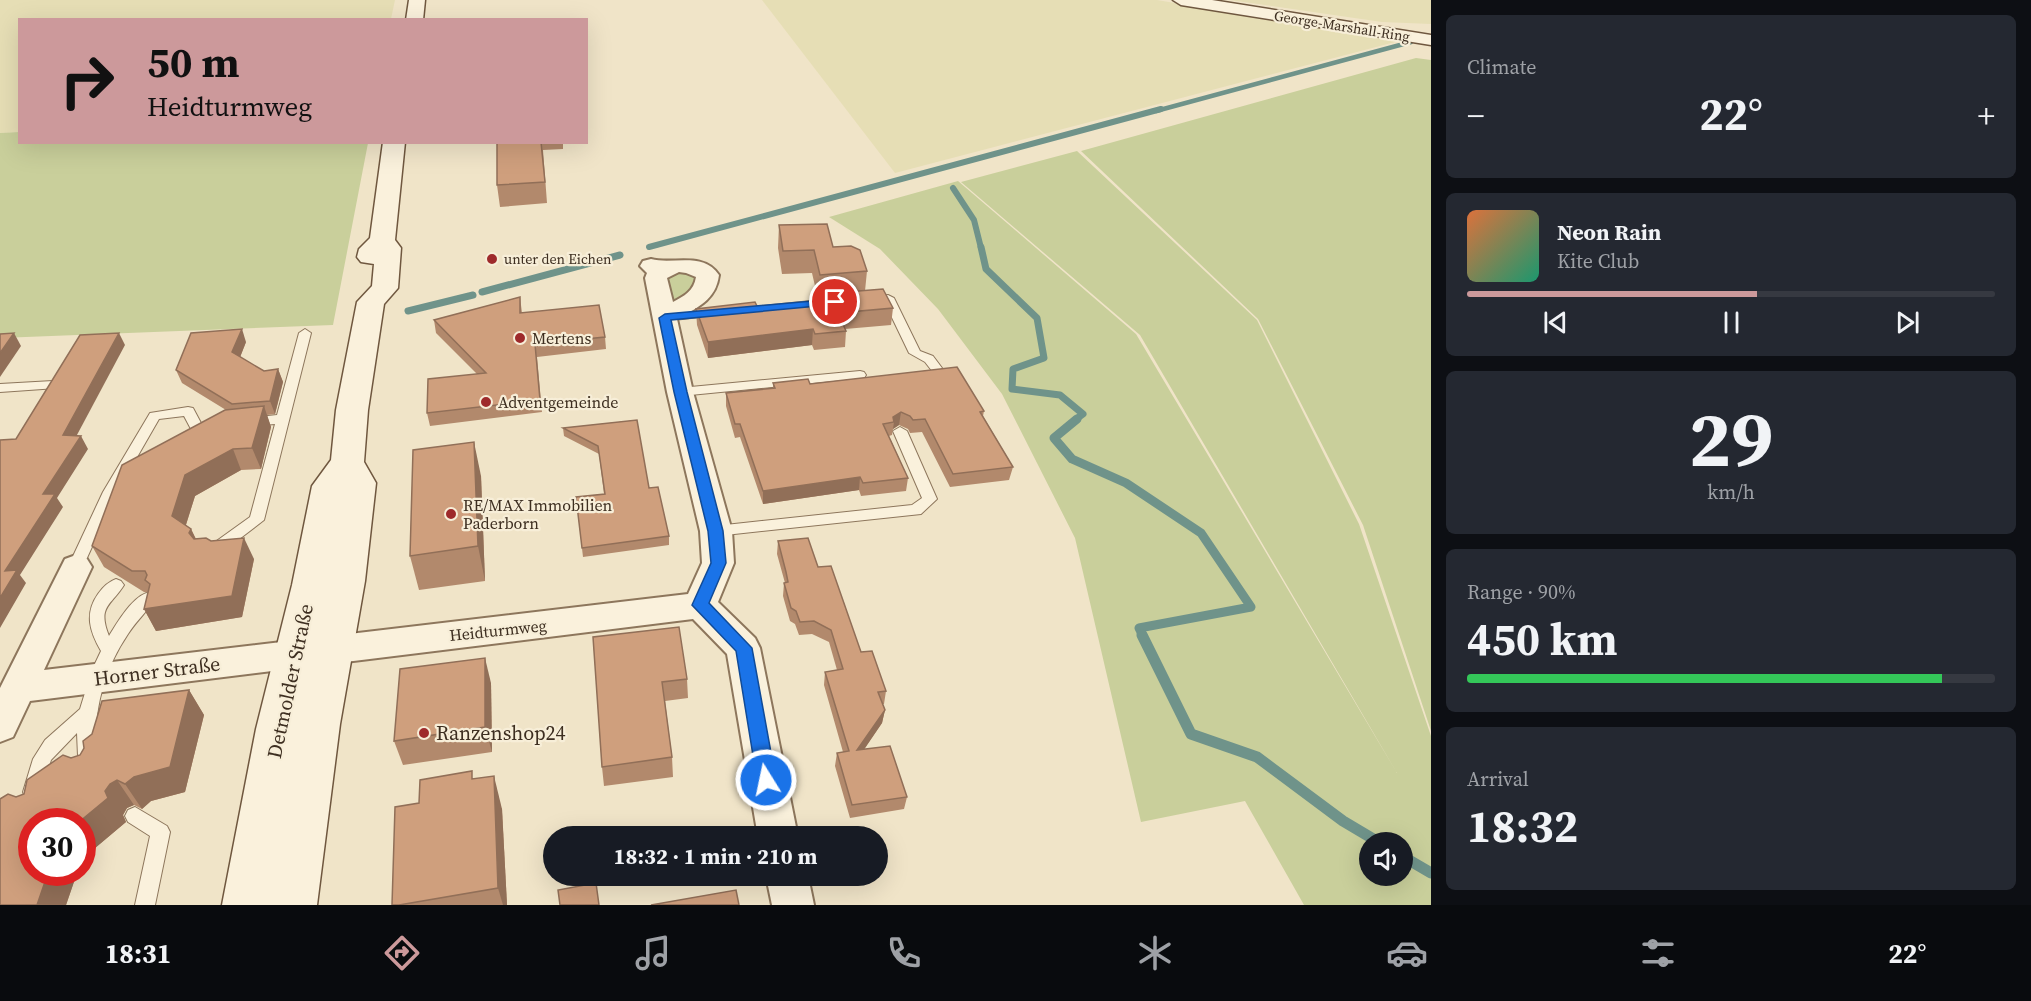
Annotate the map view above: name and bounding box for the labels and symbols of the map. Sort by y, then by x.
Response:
street label: George-Marshall-Ring [1273,5,1411,47]
place label: unter den Eichen [504,249,612,269]
marker: unter den Eichen [485,252,499,266]
pin [809,276,860,327]
place label: Mertens [532,327,591,349]
marker: Mertens [513,331,527,345]
place label: Adventgemeinde [498,391,619,413]
marker: Adventgemeinde [479,395,493,409]
place label: RE/MAX Immobilien Paderborn [463,494,613,534]
marker: RE/MAX Immobilien Paderborn [444,507,458,521]
street label: Detmolder Straße [260,601,320,761]
street label: Heidturmweg [448,614,548,646]
street label: Horner Straße [92,649,222,693]
place label: Ranzenshop24 [436,719,566,747]
marker: Ranzenshop24 [417,726,431,740]
position arrow [734,748,798,812]
speed limit sign: 30 [18,808,96,886]

